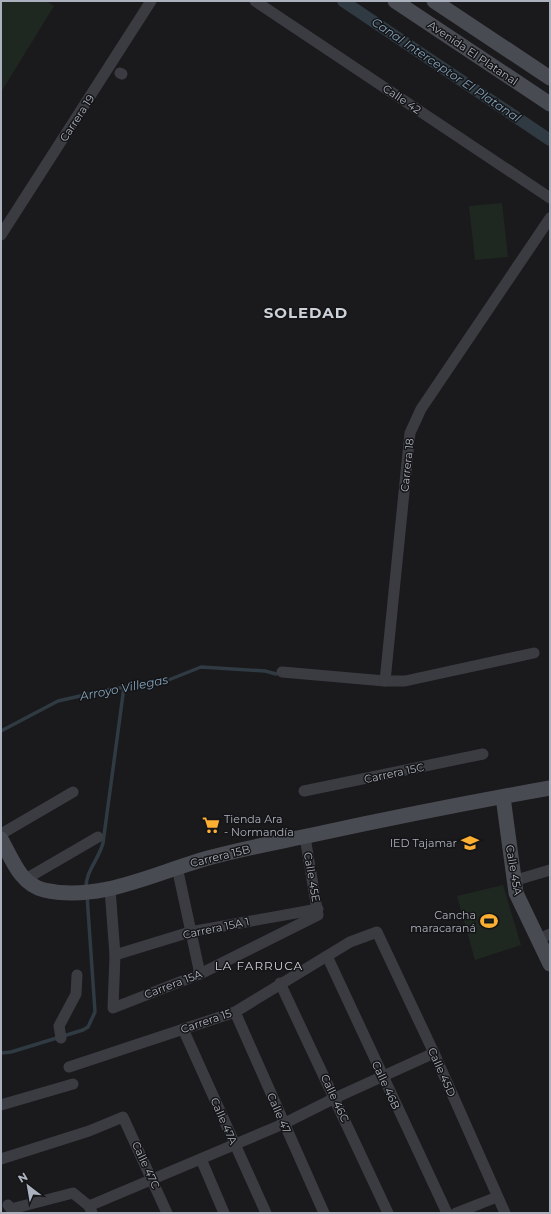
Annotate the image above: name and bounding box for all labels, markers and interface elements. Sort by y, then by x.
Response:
water label: Canal Interceptor El Platanal [369,14,524,126]
street label: Avenida El Platanal [425,18,521,88]
street label: Calle 42 [380,81,424,117]
street label: Carrera 19 [57,92,98,144]
district label: SOLEDAD [264,303,348,322]
street label: Carrera 18 [397,438,417,492]
water label: Arroyo Villegas [77,672,169,704]
street label: Carrera 15C [363,760,425,786]
place label: Tienda Ara - Normandía [224,812,294,839]
supermarket icon: Tienda Ara - Normandía [201,815,221,835]
school or university icon: IED Tajamar [460,833,480,853]
place label: IED Tajamar [390,836,457,850]
street label: Carrera 15B [189,842,251,870]
street label: Calle 45A [503,844,525,896]
street label: Calle 45E [301,851,323,903]
place label: Cancha maracaraná [410,908,476,935]
sports icon: Cancha maracaraná [479,911,499,931]
street label: Carrera 15A 1 [181,914,251,942]
district label: LA FARRUCA [215,958,303,973]
street label: Carrera 15A [142,967,204,1001]
street label: Carrera 15 [179,1006,233,1036]
street label: Calle 45D [425,1045,459,1099]
street label: Calle 46B [369,1059,403,1111]
street label: Calle 46C [318,1072,352,1124]
street label: Calle 47 [264,1091,294,1135]
street label: Calle 47A [207,1095,241,1147]
street label: Calle 47C [129,1139,163,1191]
north arrow [8,1166,48,1206]
text: N [15,1169,30,1186]

